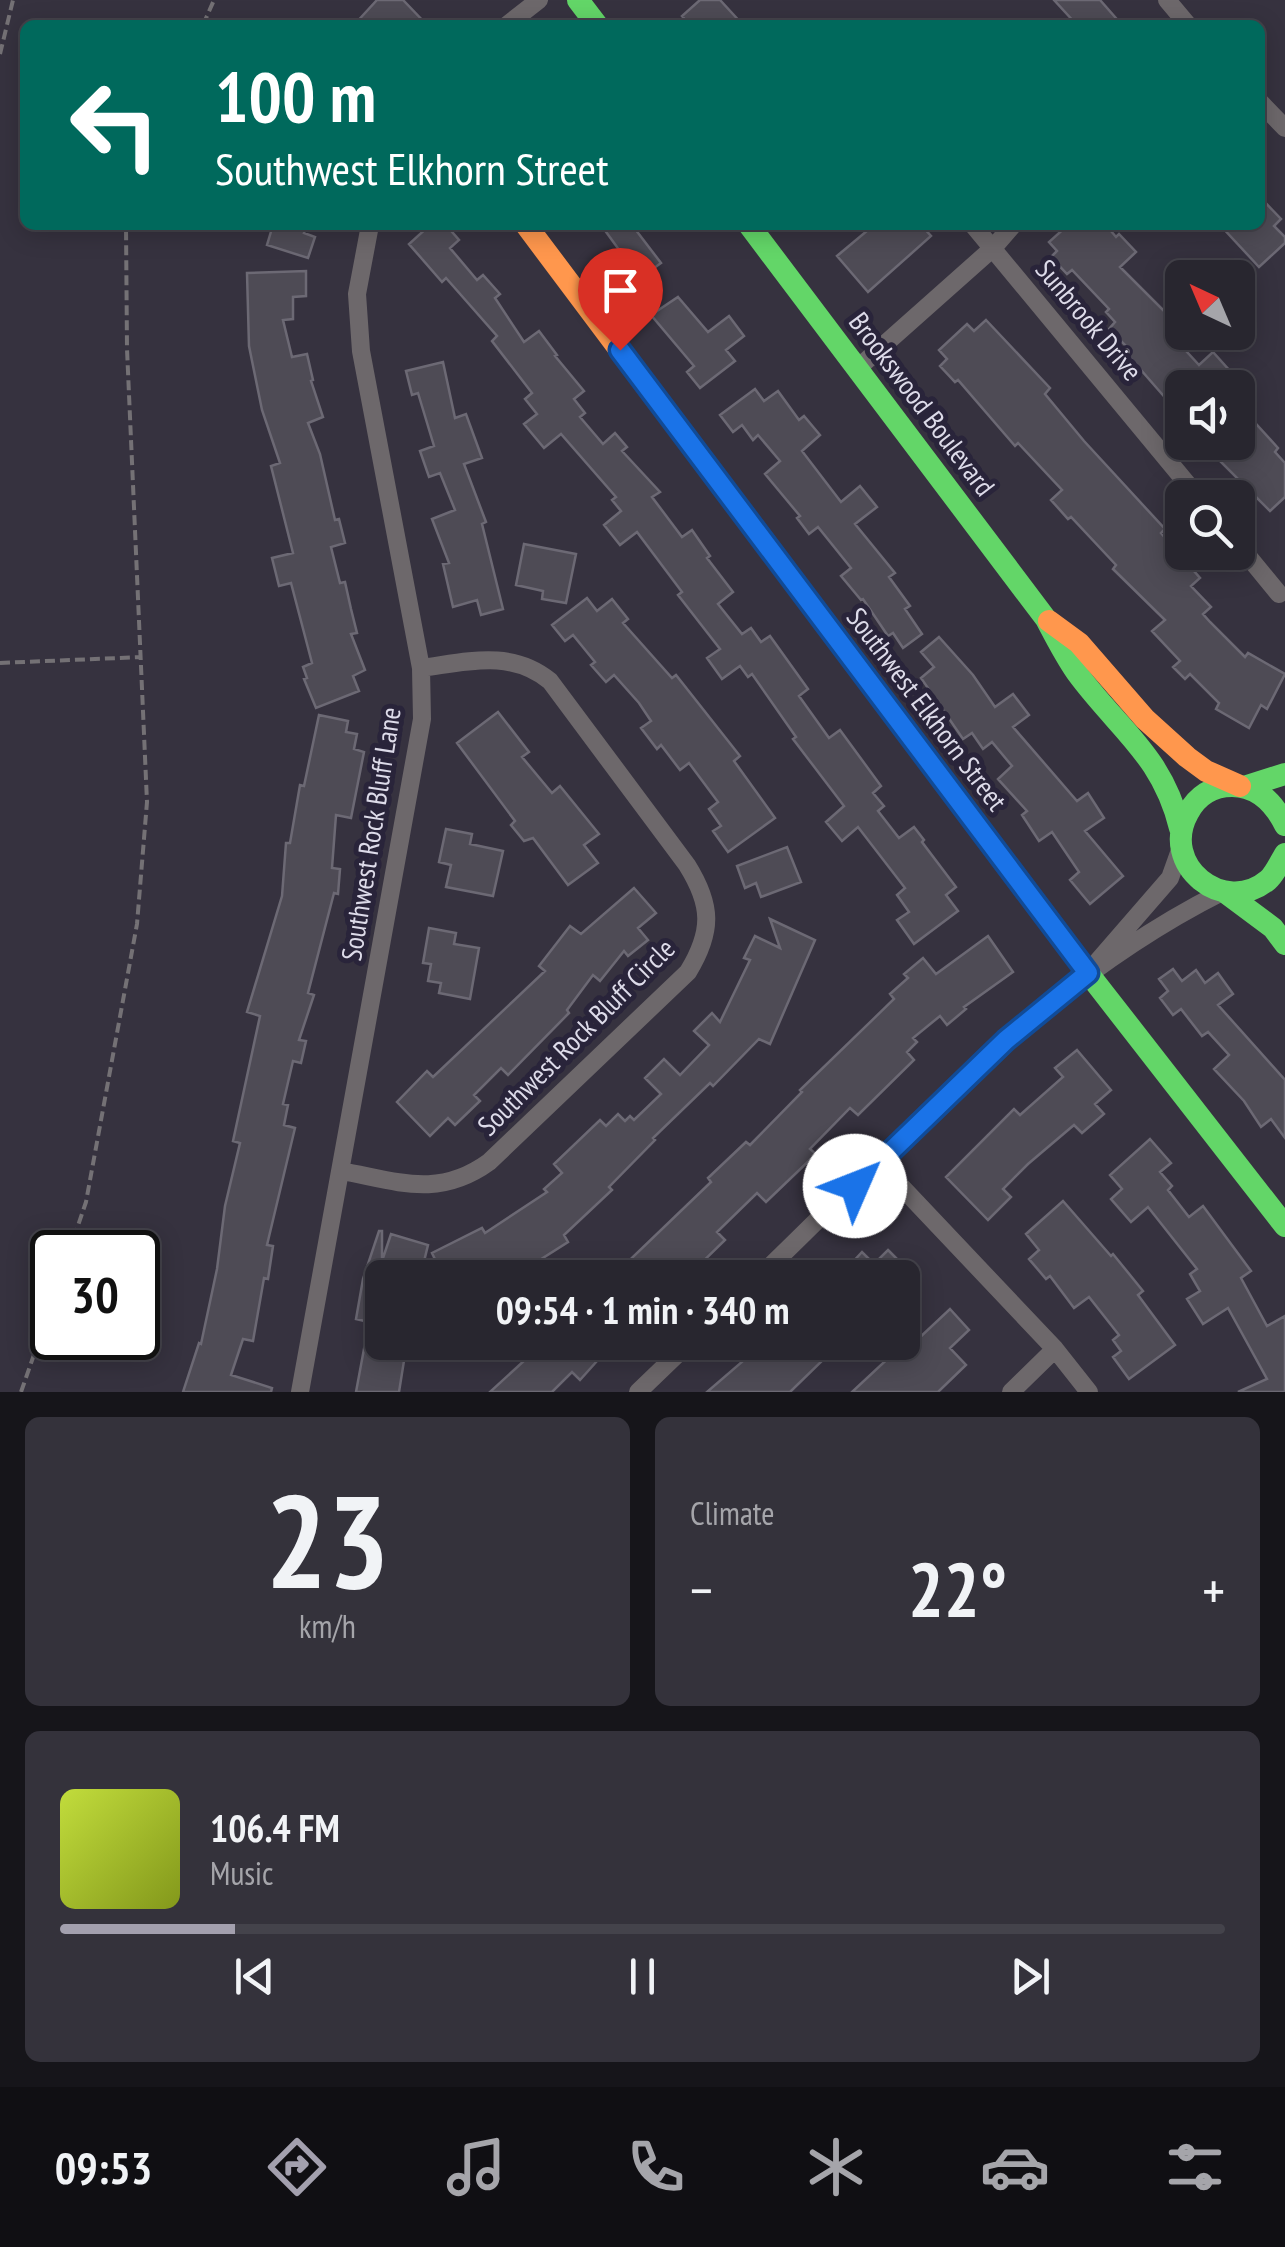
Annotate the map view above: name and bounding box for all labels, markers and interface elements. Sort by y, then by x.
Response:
text: 100 m [215,51,376,141]
icon: left [50,60,180,190]
text: Southwest Elkhorn Street [215,139,609,197]
pin [578,248,663,351]
street label: Sunbrook Drive [1028,251,1151,388]
north arrow [1165,260,1255,350]
map controls [1165,260,1255,570]
icon: arrive [593,263,648,318]
street label: Brookswood Boulevard [841,304,1004,503]
button: sound [1165,370,1255,460]
button: search [1165,480,1255,570]
street label: Southwest Elkhorn Street [839,600,1016,818]
street label: Southwest Rock Bluff Lane [332,705,409,963]
street label: Southwest Rock Bluff Circle [469,930,682,1143]
position arrow [803,1134,907,1238]
speed limit sign: 30 [30,1230,160,1360]
text: 09:54 · 1 min · 340 m [496,1285,789,1334]
text: 23 [265,1456,390,1624]
text: Climate [690,1492,774,1534]
text: 22° [908,1541,1007,1638]
text: − [690,1554,713,1625]
text: + [1202,1554,1225,1625]
text: km/h [299,1605,356,1647]
text: 106.4 FM [210,1803,340,1852]
text: Music [210,1852,273,1894]
icon: previous [227,1949,282,2004]
icon: pause [615,1949,670,2004]
icon: next [1003,1949,1058,2004]
icon: directions [262,2132,332,2202]
icon: music [441,2132,511,2202]
icon: phone [621,2132,691,2202]
icon: climate [801,2132,871,2202]
icon: car [980,2132,1050,2202]
icon: filters [1160,2132,1230,2202]
text: 09:53 [55,2138,152,2196]

